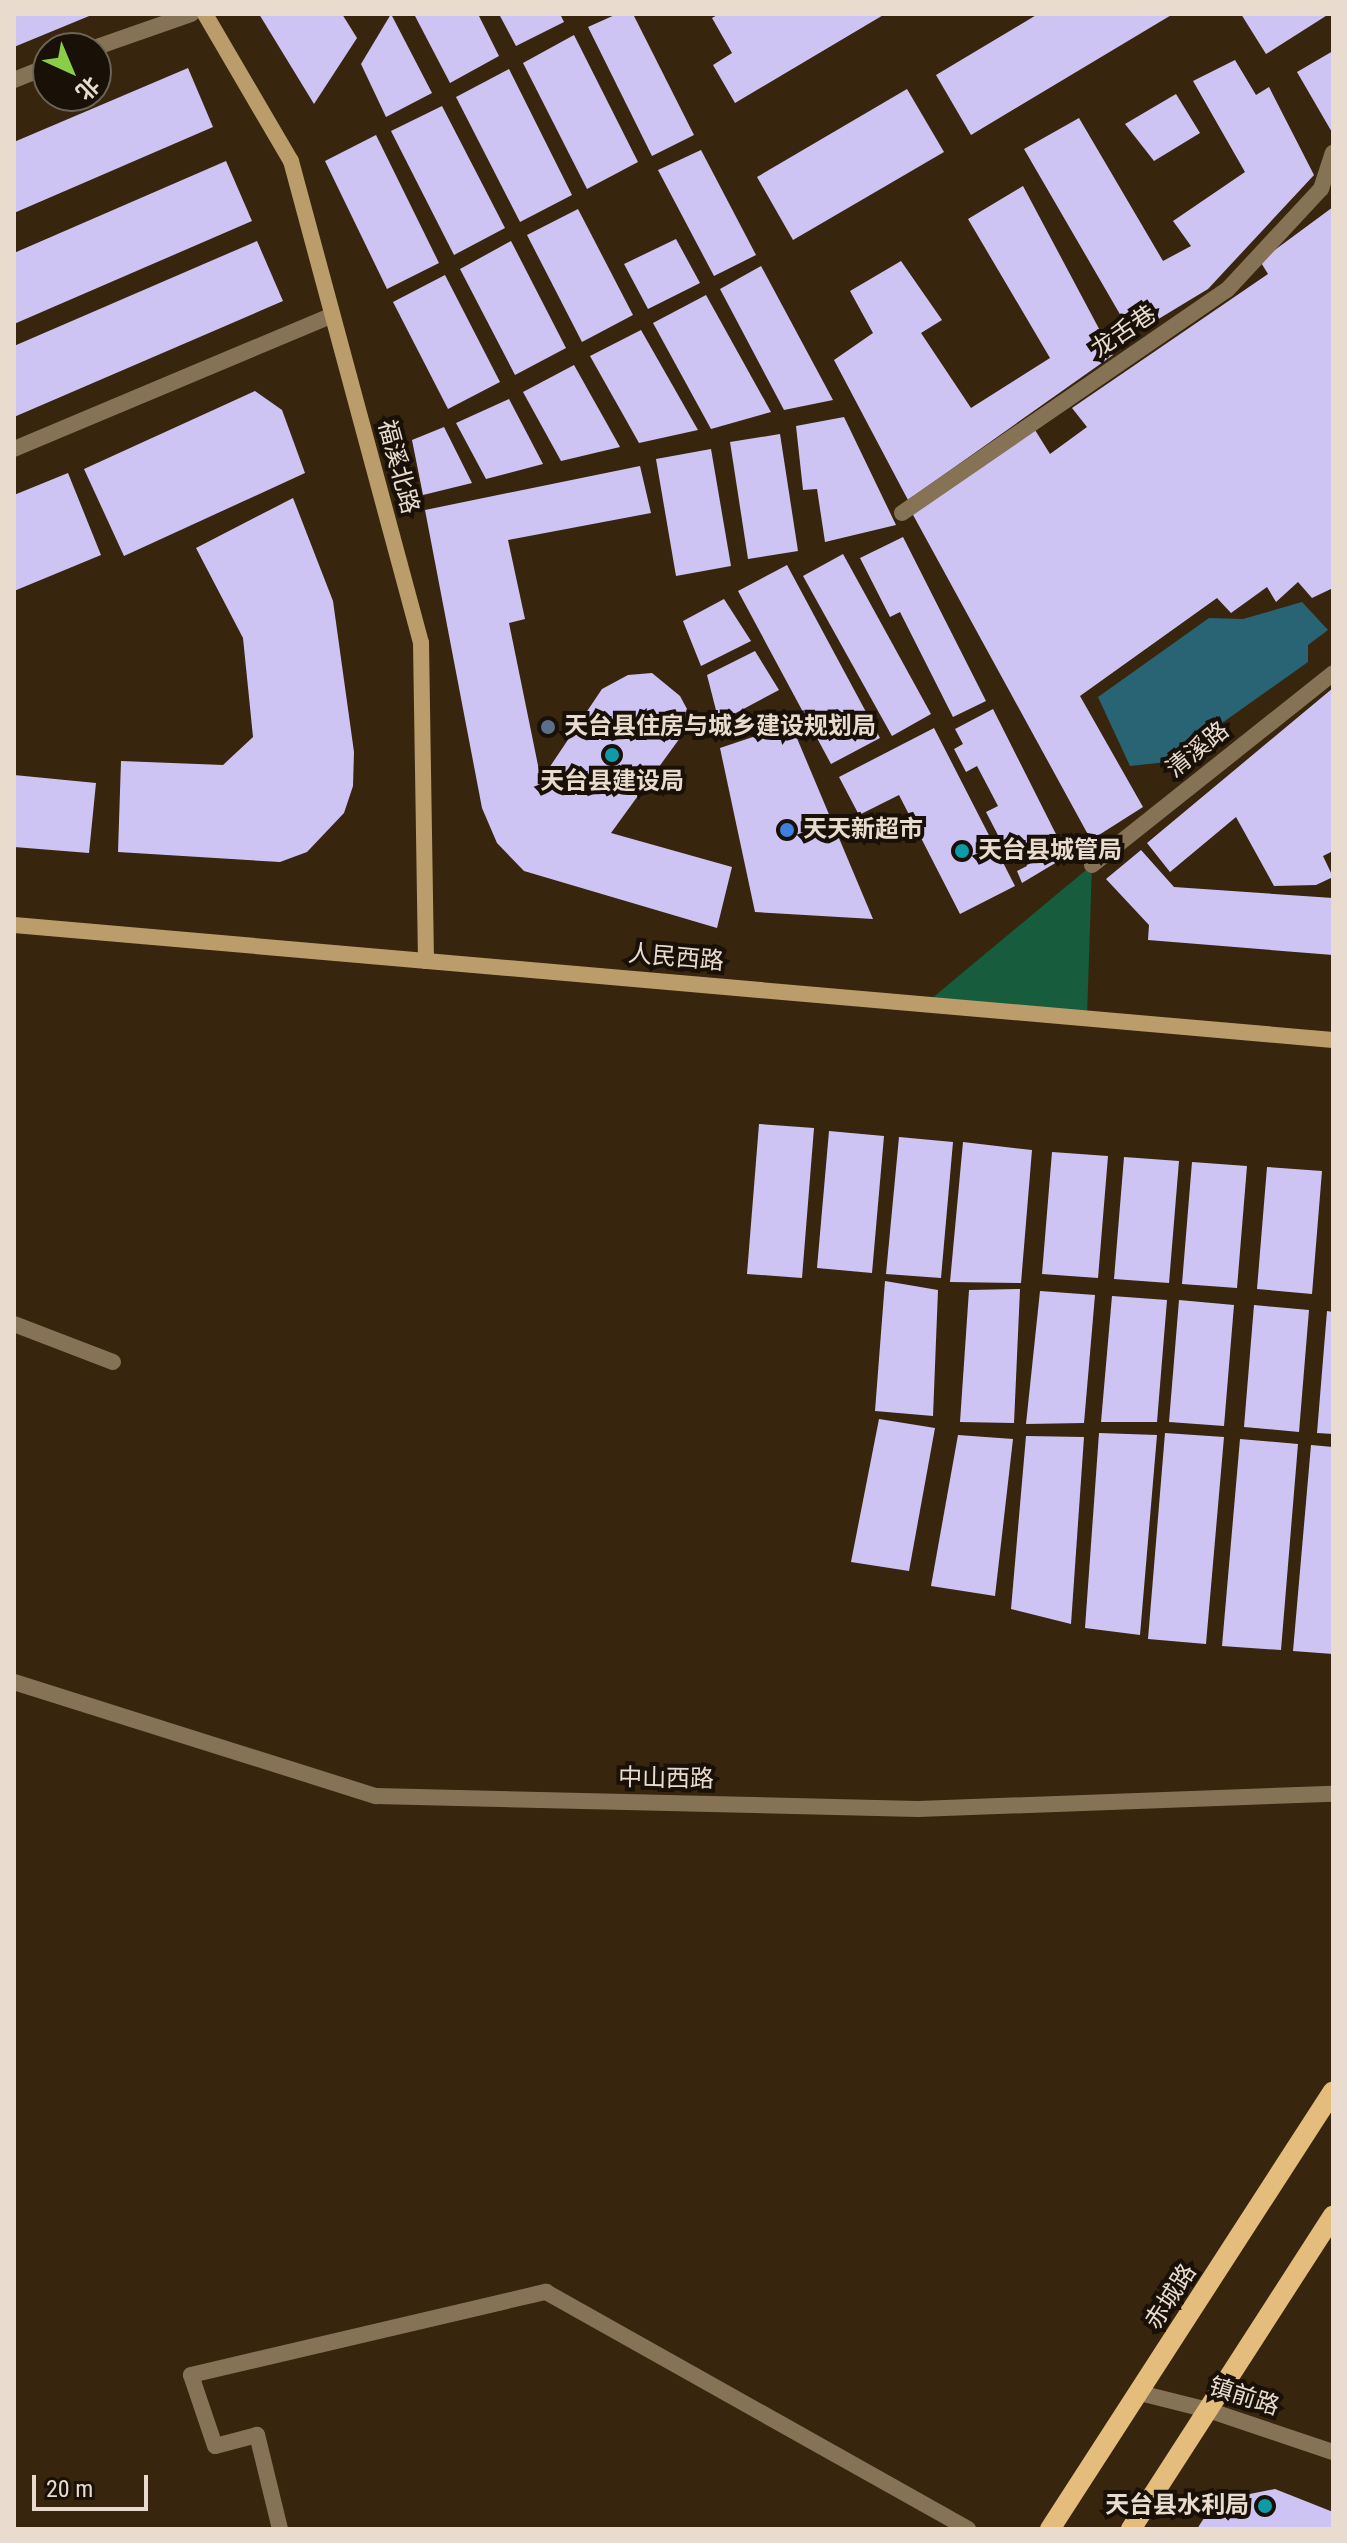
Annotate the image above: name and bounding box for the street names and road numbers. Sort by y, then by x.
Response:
street label: 龙舌巷 [1086,300,1162,364]
street label: 福溪北路 [372,417,424,517]
street label: 清溪路 [1161,716,1235,784]
street label: 人民西路 [627,939,725,977]
street label: 中山西路 [618,1764,714,1794]
street label: 赤城路 [1139,2259,1203,2335]
street label: 镇前路 [1205,2372,1283,2422]

